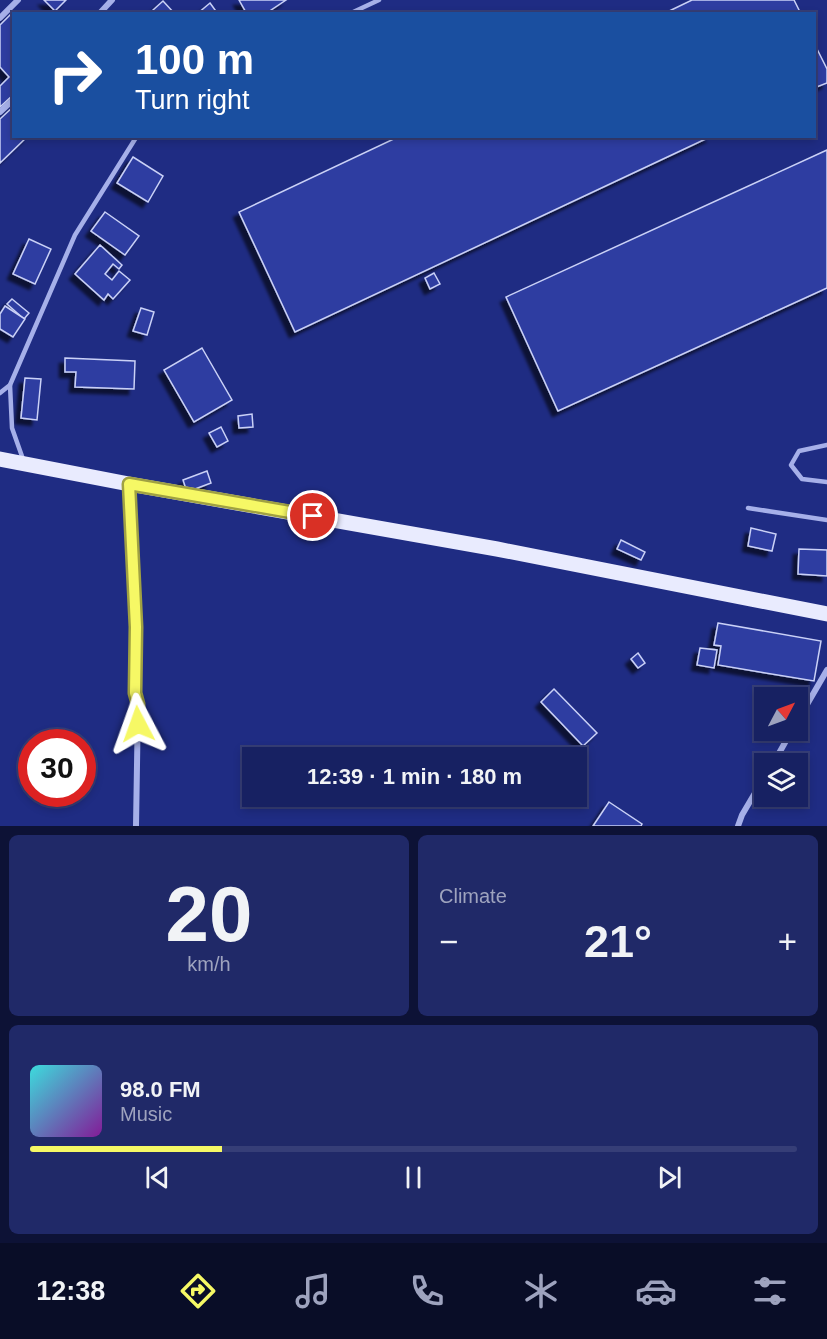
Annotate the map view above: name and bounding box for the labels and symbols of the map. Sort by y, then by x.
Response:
pin [287,490,338,541]
north arrow [754,687,808,741]
position arrow [106,692,170,756]
speed limit sign: 30 [18,729,96,807]

